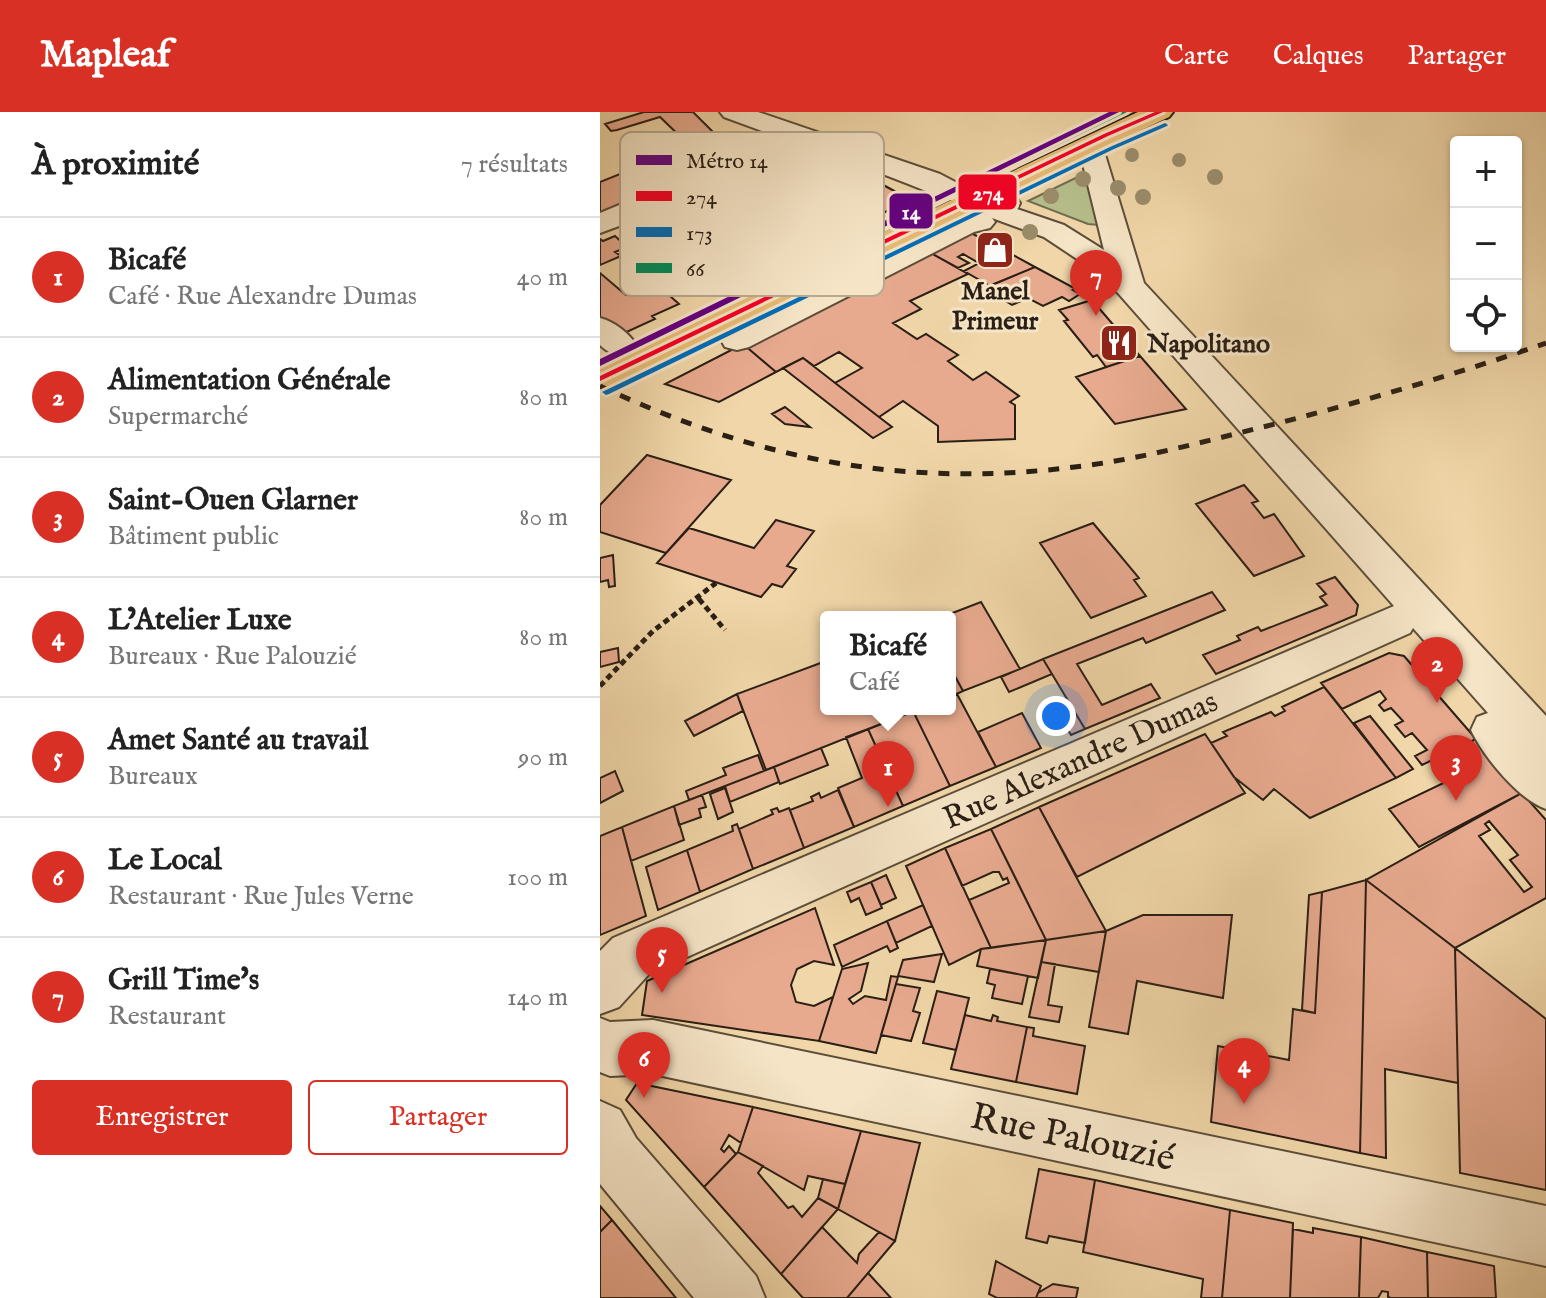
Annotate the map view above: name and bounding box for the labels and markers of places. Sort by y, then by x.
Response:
shop icon: Manel Primeur [974,229,1016,271]
pin: 7 [1070,250,1122,316]
place label: Manel Primeur [952,275,1039,338]
restaurant icon: Napolitano [1098,322,1140,364]
place label: Napolitano [1146,328,1270,361]
pin: 2 [1411,637,1463,703]
pin: 3 [1430,735,1482,801]
pin: 1 [862,741,914,807]
pin: 5 [636,927,688,993]
pin: 6 [618,1032,670,1098]
pin: 4 [1218,1038,1270,1104]

